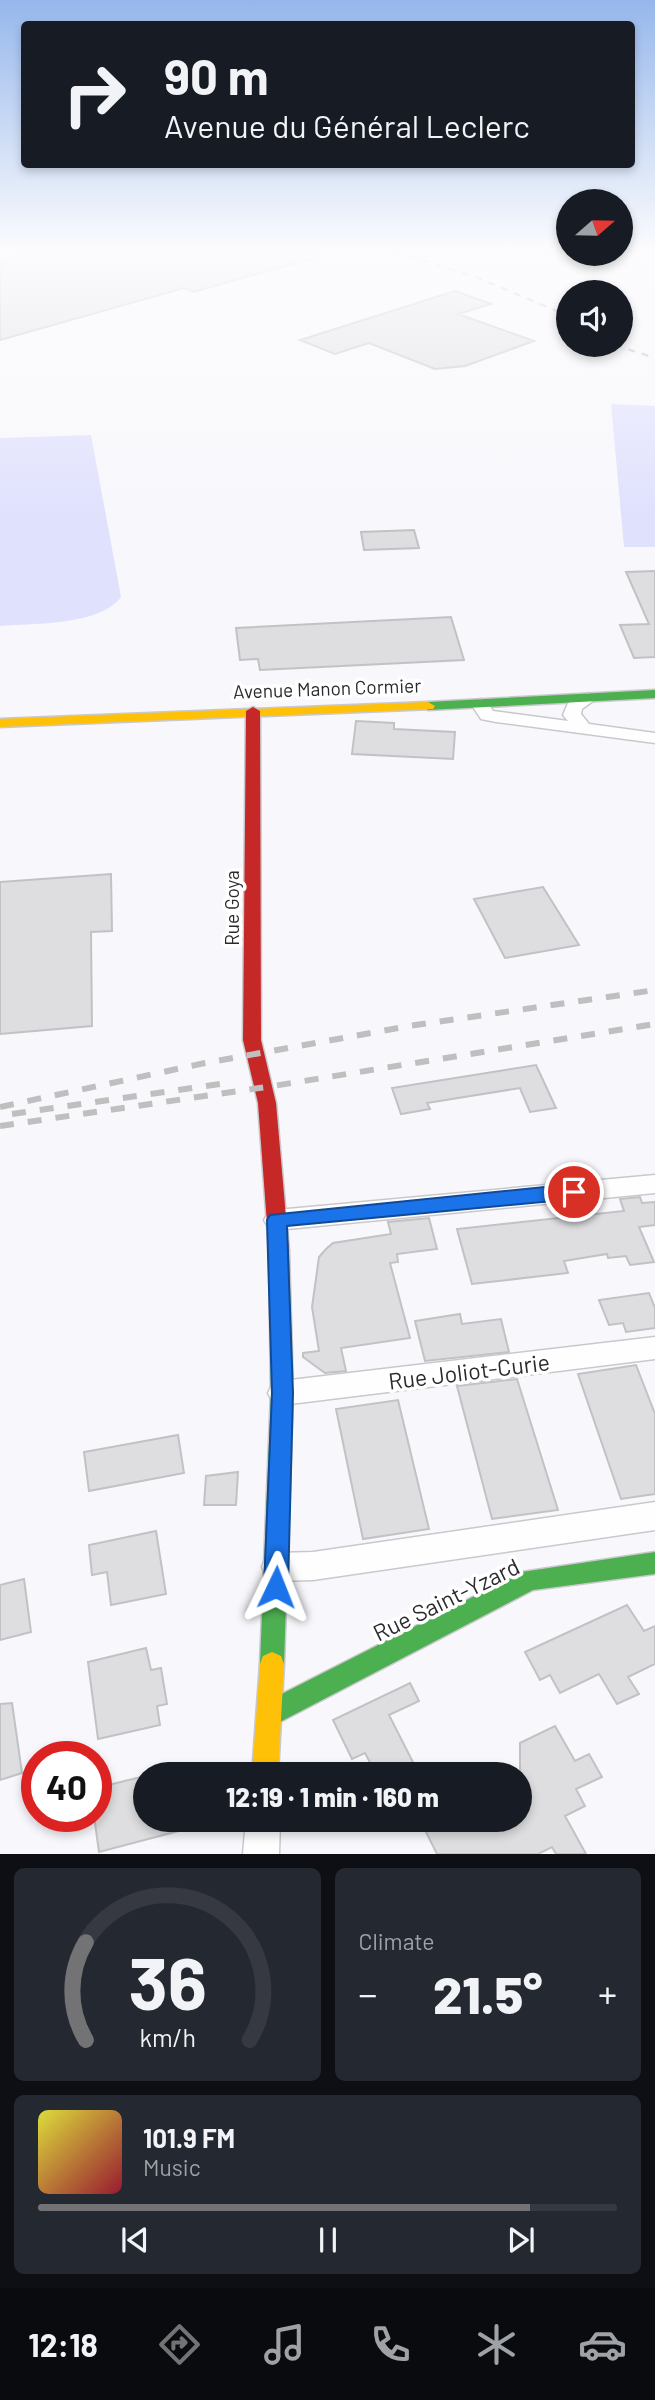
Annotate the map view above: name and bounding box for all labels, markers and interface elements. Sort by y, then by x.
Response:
text: 90 m [164,46,269,105]
icon: right [49,49,140,140]
text: Avenue du Général Leclerc [164,106,530,144]
north arrow [556,189,634,266]
map controls [556,189,633,357]
button: sound [556,280,633,357]
street label: Avenue Manon Cormier [232,673,422,703]
street label: Rue Goya [220,870,243,946]
pin [544,1162,604,1222]
icon: arrive [555,1173,593,1211]
street label: Rue Joliot-Curie [387,1347,551,1395]
position arrow [239,1550,313,1624]
street label: Rue Saint-Yzard [368,1551,524,1647]
speed limit sign: 40 [21,1741,112,1832]
text: 12:19 · 1 min · 160 m [226,1781,439,1812]
text: Climate [359,1927,435,1955]
text: 36 [128,1938,206,2026]
text: 21.5° [433,1962,543,2024]
text: − [359,1970,378,2016]
text: + [598,1970,617,2016]
text: km/h [139,2022,196,2052]
text: 101.9 FM [143,2122,235,2153]
text: Music [143,2153,201,2181]
icon: previous [116,2221,154,2259]
icon: pause [309,2221,347,2259]
icon: next [502,2221,540,2259]
icon: directions [155,2320,204,2369]
icon: music [260,2320,309,2369]
icon: phone [366,2320,415,2369]
icon: climate [472,2320,521,2369]
icon: car [578,2320,627,2369]
text: 12:18 [28,2325,98,2363]

